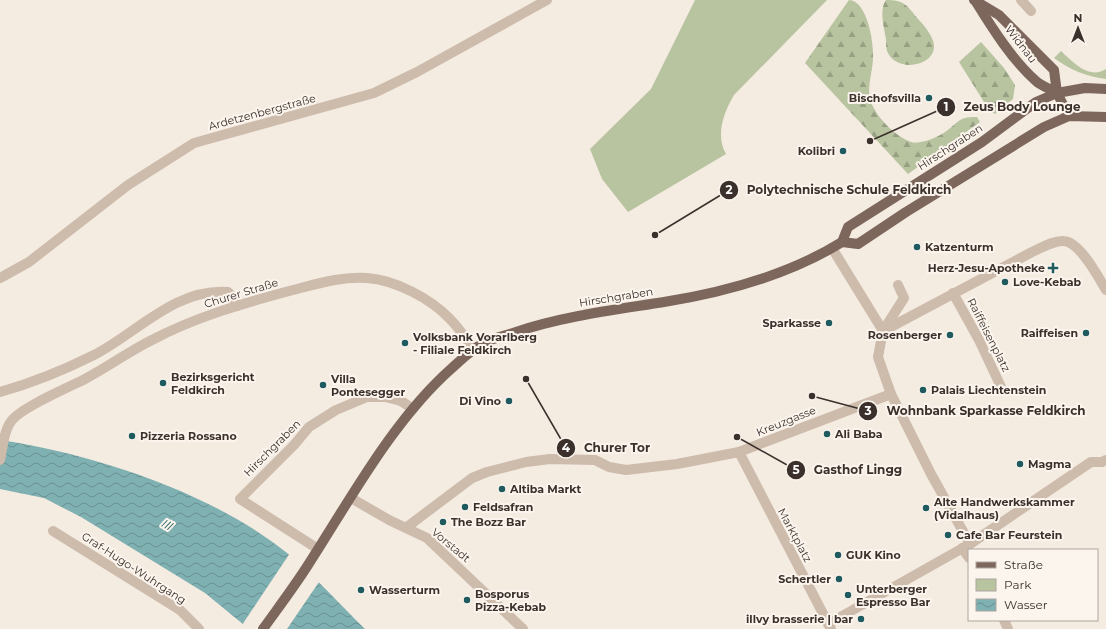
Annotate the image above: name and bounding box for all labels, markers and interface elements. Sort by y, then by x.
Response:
north arrow [1058,8,1098,48]
text: N [1074,11,1082,25]
street label: Widnau [1002,22,1040,66]
street label: Ardetzenbergstraße [207,91,318,133]
place label: Bischofsvilla [849,91,921,105]
marker: Bischofsvilla [924,93,934,103]
callout: Zeus Body Lounge [936,95,1089,119]
text: 1 [944,99,948,114]
text: Zeus Body Lounge [963,99,1081,114]
street label: Hirschgraben [915,121,985,173]
place label: Kolibri [798,144,835,158]
marker: Kolibri [838,146,848,156]
callout: Polytechnische Schule Feldkirch [719,178,959,202]
text: 2 [725,182,733,197]
text: Polytechnische Schule Feldkirch [747,182,951,197]
place label: Katzenturm [925,240,994,254]
marker: Katzenturm [912,242,922,252]
place label: Herz-Jesu-Apotheke [928,261,1045,275]
marker: Herz-Jesu-Apotheke [1048,263,1058,273]
street label: Churer Straße [202,275,280,311]
place label: Love-Kebab [1013,275,1081,289]
marker: Love-Kebab [1000,277,1010,287]
street label: Hirschgraben [578,284,654,310]
street label: Raiffeisenplatz [964,296,1014,374]
place label: Sparkasse [763,316,821,330]
marker: Sparkasse [824,318,834,328]
place label: Raiffeisen [1021,326,1078,340]
place label: Rosenberger [868,328,942,342]
marker: Raiffeisen [1081,328,1091,338]
place label: Volksbank Vorarlberg - Filiale Feldkirch [412,330,537,357]
marker: Rosenberger [945,330,955,340]
marker: Volksbank Vorarlberg - Filiale Feldkirch [400,338,410,348]
place label: Bezirksgericht Feldkirch [171,370,255,397]
place label: Villa Pontesegger [330,372,405,399]
marker: Bezirksgericht Feldkirch [158,378,168,388]
marker: Villa Pontesegger [318,380,328,390]
place label: Palais Liechtenstein [931,383,1046,397]
marker: Palais Liechtenstein [918,385,928,395]
place label: Di Vino [459,394,501,408]
marker: Di Vino [504,396,514,406]
callout: Wohnbank Sparkasse Feldkirch [858,399,1093,423]
street label: Kreuzgasse [754,403,818,439]
text: 3 [863,403,872,418]
text: Wohnbank Sparkasse Feldkirch [887,403,1085,418]
street label: Hirschgraben [241,417,303,479]
place label: Ali Baba [834,427,883,441]
place label: Pizzeria Rossano [140,429,237,443]
marker: Ali Baba [822,429,832,439]
marker: Pizzeria Rossano [127,431,137,441]
callout: Churer Tor [556,436,658,460]
text: 4 [562,440,571,455]
text: Churer Tor [584,440,650,455]
place label: Magma [1028,457,1072,471]
callout: Gasthof Lingg [786,458,911,482]
marker: Magma [1015,459,1025,469]
text: 5 [792,462,800,477]
text: Gasthof Lingg [814,462,902,477]
place label: Altiba Markt [509,482,581,496]
marker: Altiba Markt [497,484,507,494]
place label: Alte Handwerkskammer (Vidalhaus) [933,495,1075,522]
place label: Feldsafran [473,500,533,514]
marker: Feldsafran [460,502,470,512]
marker: Alte Handwerkskammer (Vidalhaus) [921,503,931,513]
street label: Marktplatz [775,506,815,565]
place label: The Bozz Bar [451,515,526,529]
water label: Ill [159,516,176,534]
marker: The Bozz Bar [438,517,448,527]
street label: Vorstadt [429,525,474,566]
place label: Cafe Bar Feurstein [956,528,1062,542]
street label: Graf-Hugo-Wuhrgang [79,529,189,607]
marker: Cafe Bar Feurstein [943,530,953,540]
place label: GUK Kino [846,548,901,562]
legend [968,549,1098,621]
marker: GUK Kino [833,550,843,560]
text: Straße [1004,557,1043,572]
place label: Schertler [778,572,831,586]
marker: Schertler [834,574,844,584]
text: Park [1004,577,1032,592]
place label: Unterberger Espresso Bar [856,582,931,609]
place label: Wasserturm [369,583,440,597]
marker: Wasserturm [356,585,366,595]
place label: Bosporus Pizza-Kebab [475,587,546,614]
marker: Unterberger Espresso Bar [843,590,853,600]
marker: Bosporus Pizza-Kebab [462,595,472,605]
text: Wasser [1004,597,1048,612]
place label: illvy brasserie | bar [746,612,853,626]
marker: illvy brasserie | bar [856,614,866,624]

